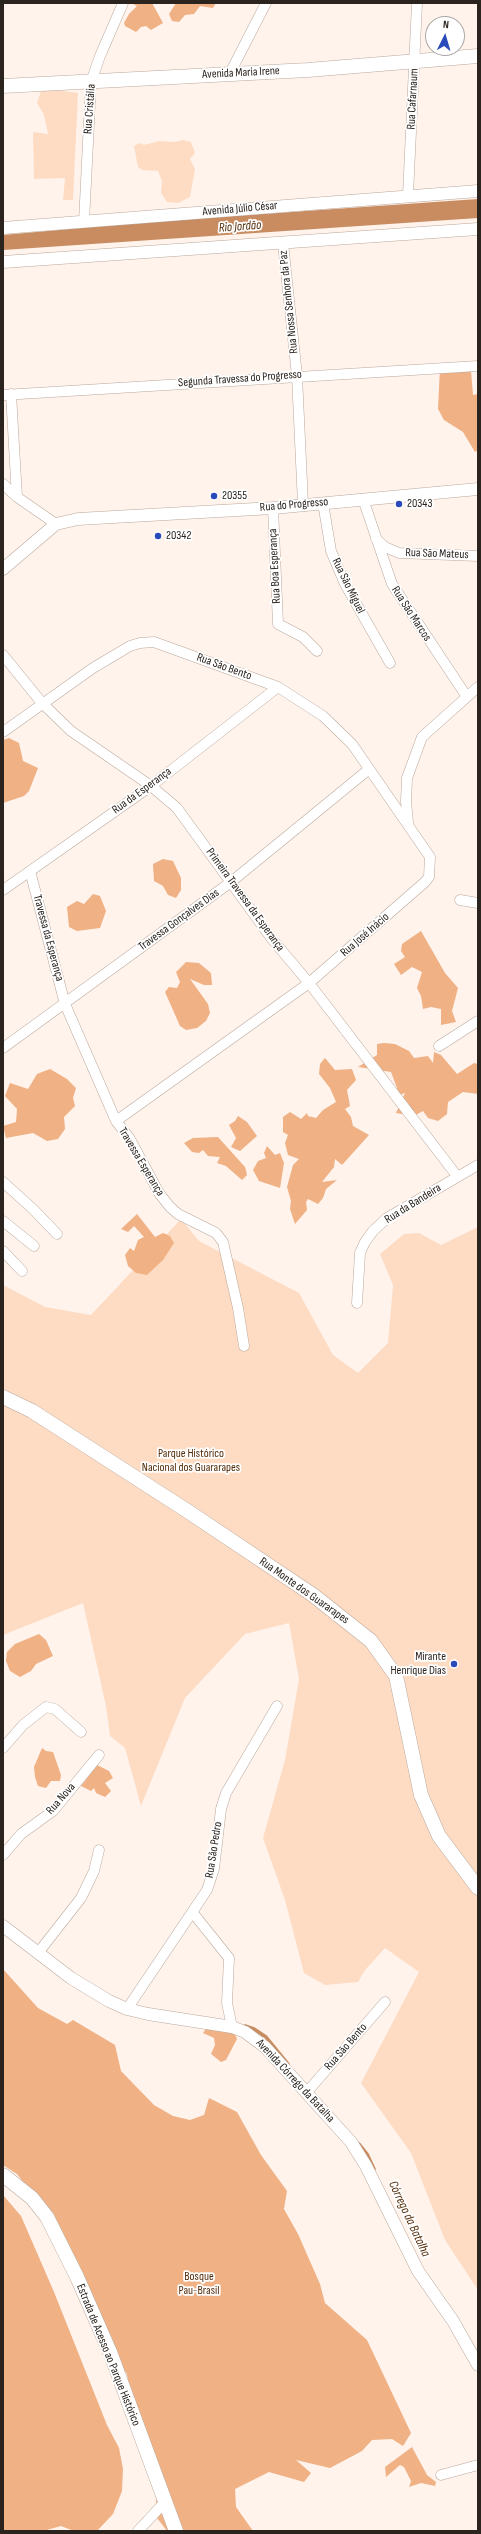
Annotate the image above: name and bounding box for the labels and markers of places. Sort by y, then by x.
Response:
place label: 20355 [222,489,247,503]
marker: 20355 [209,491,219,501]
place label: 20343 [407,497,432,511]
marker: 20343 [394,499,404,509]
place label: 20342 [166,529,191,543]
marker: 20342 [153,531,163,541]
place label: Mirante Henrique Dias [390,1650,446,1678]
marker: Mirante Henrique Dias [449,1659,459,1669]

